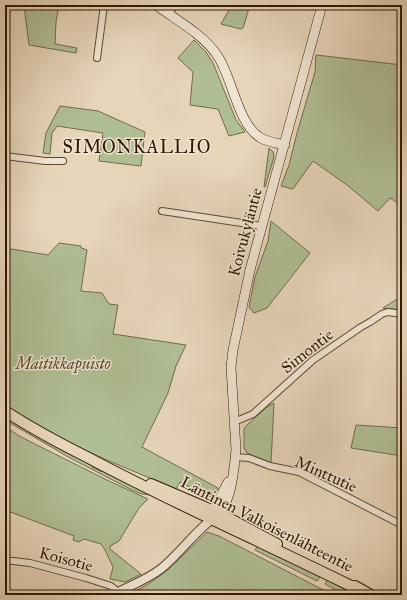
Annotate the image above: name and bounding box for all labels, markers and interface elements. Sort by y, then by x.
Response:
district label: SIMONKALLIO [63,136,211,158]
street label: Koivukyläntie [224,185,266,278]
street label: Simontie [277,325,337,377]
park label: Maitikkapuisto [13,354,111,374]
street label: Minttutie [292,452,360,496]
street label: Läntinen Valkoisenlähteentie [178,472,357,576]
street label: Koisotie [37,543,95,575]

